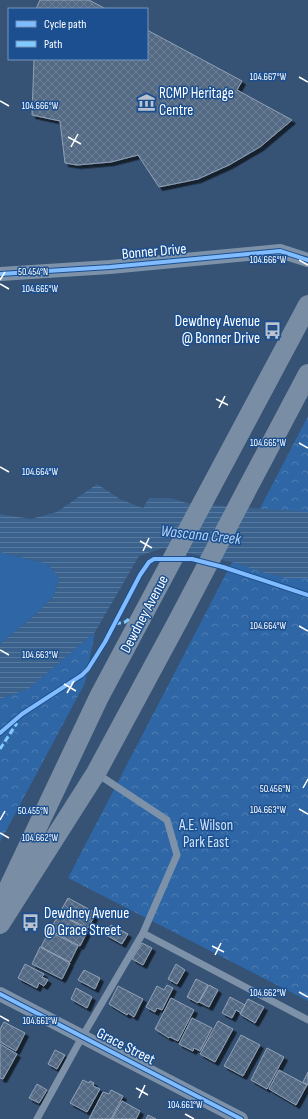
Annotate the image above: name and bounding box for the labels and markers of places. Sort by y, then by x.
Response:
place label: RCMP Heritage Centre [159,84,234,120]
museum icon: RCMP Heritage Centre [136,92,156,112]
place label: Dewdney Avenue @ Bonner Drive [175,312,260,348]
bus stop icon: Dewdney Avenue @ Bonner Drive [263,320,283,340]
place label: Dewdney Avenue @ Grace Street [44,904,129,940]
bus stop icon: Dewdney Avenue @ Grace Street [21,912,41,932]

